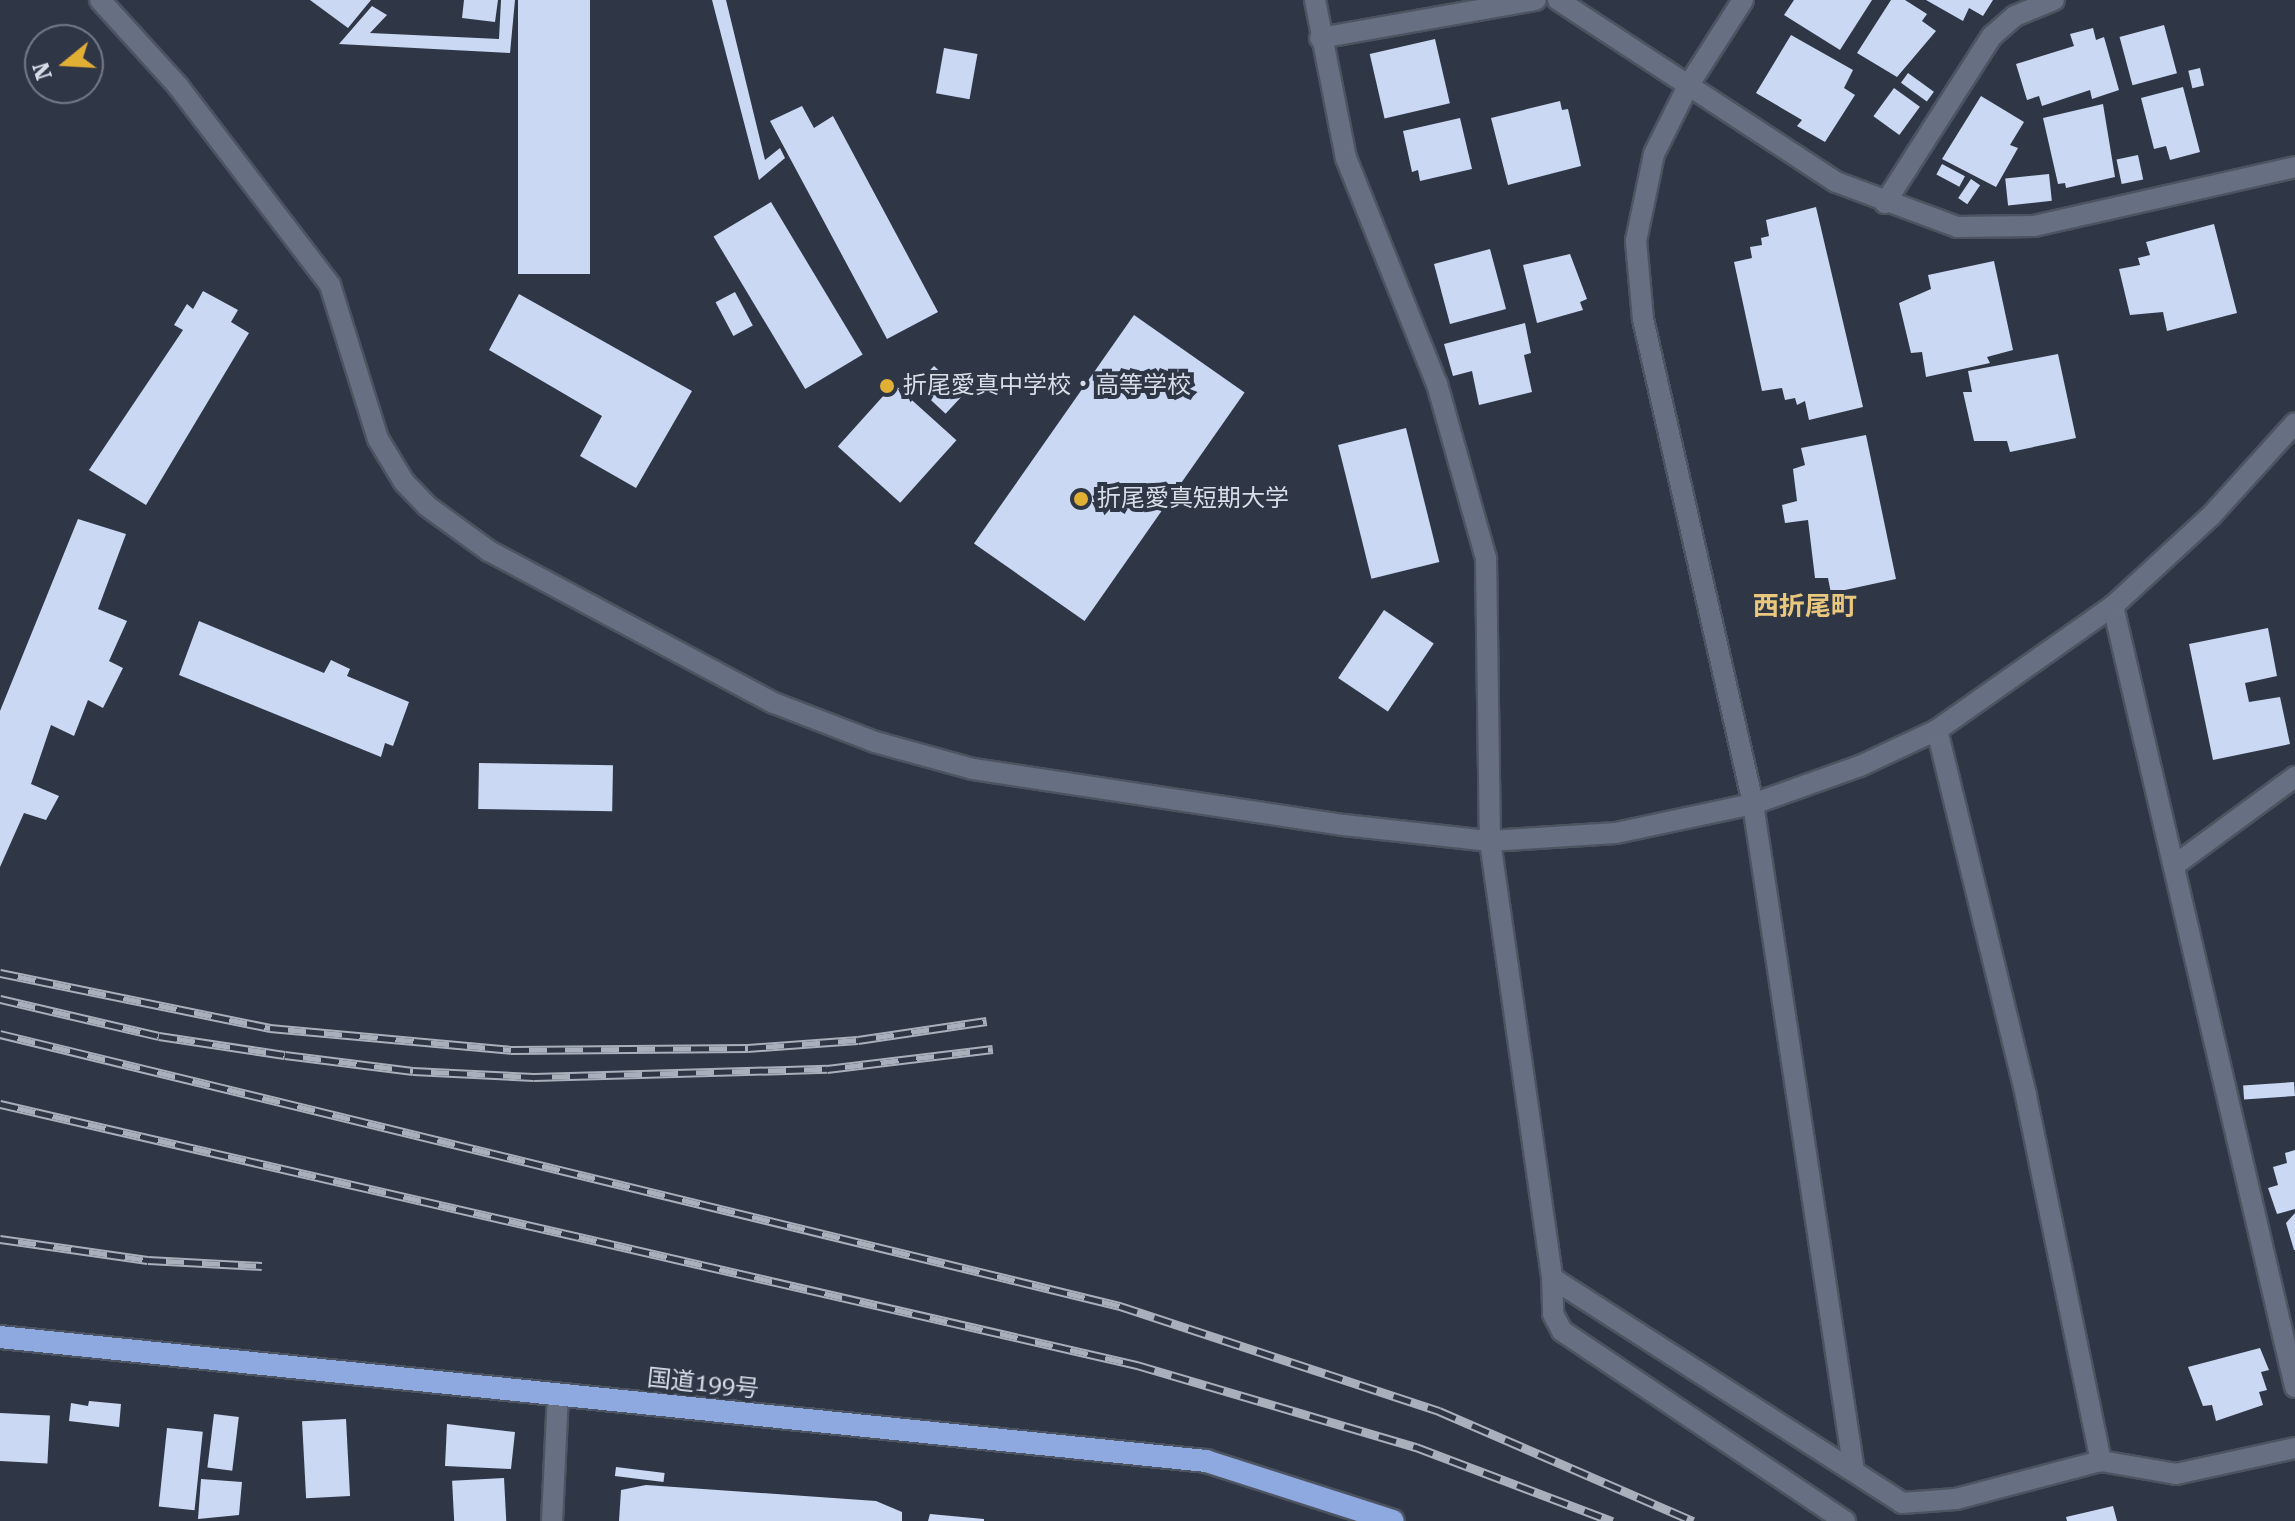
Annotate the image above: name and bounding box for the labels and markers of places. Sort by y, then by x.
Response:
place label: 折尾愛真中学校・高等学校 [903,372,1191,400]
marker: 折尾愛真中学校・高等学校 [878,377,896,395]
place label: 折尾愛真短期大学 [1097,485,1289,513]
marker: 折尾愛真短期大学 [1072,490,1090,508]

